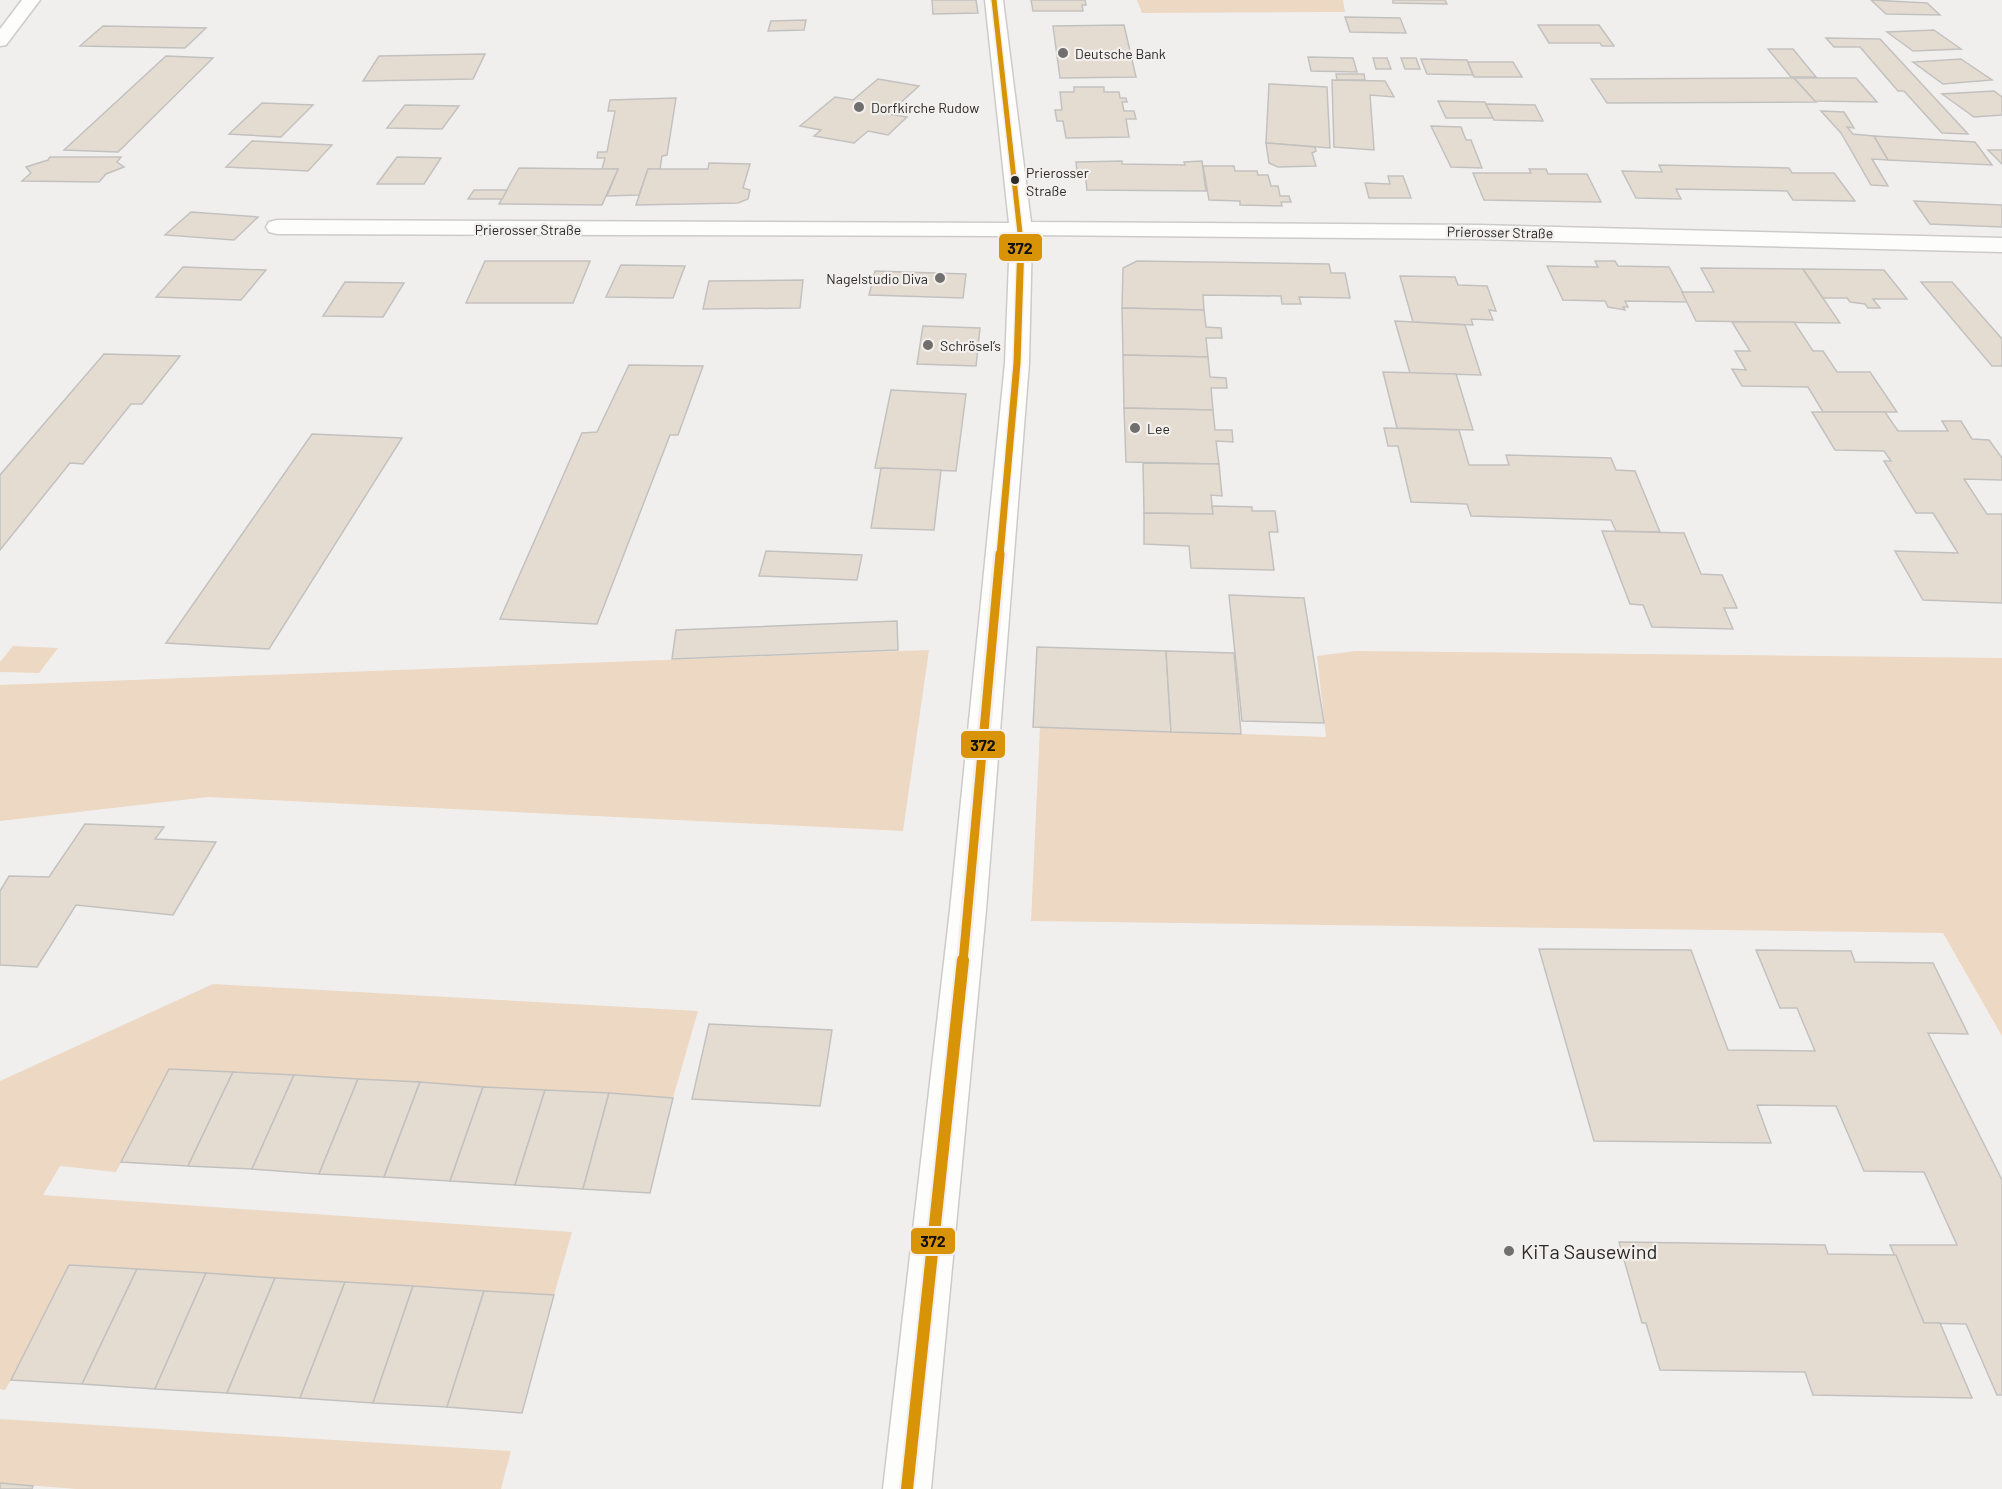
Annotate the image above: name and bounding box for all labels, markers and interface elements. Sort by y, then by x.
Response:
place label: Deutsche Bank [1075,45,1166,62]
marker: Deutsche Bank [1056,46,1070,60]
place label: Dorfkirche Rudow [871,99,979,116]
marker: Dorfkirche Rudow [852,100,866,114]
place label: Prierosser Straße [1026,164,1089,199]
marker: Prierosser Straße [1009,174,1021,186]
street label: Prierosser Straße [475,221,581,238]
street label: Prierosser Straße [1447,223,1553,241]
line badge: 372 [998,233,1043,262]
text: 372 [1007,238,1033,257]
place label: Nagelstudio Diva [826,270,928,287]
marker: Nagelstudio Diva [933,271,947,285]
place label: Schrösel’s [940,337,1001,354]
marker: Schrösel’s [921,338,935,352]
place label: Lee [1147,420,1170,437]
marker: Lee [1128,421,1142,435]
line badge: 372 [960,730,1006,759]
text: 372 [970,735,996,754]
line badge: 372 [910,1227,956,1255]
text: 372 [920,1231,946,1250]
place label: KiTa Sausewind [1521,1239,1657,1263]
marker: KiTa Sausewind [1502,1244,1516,1258]

